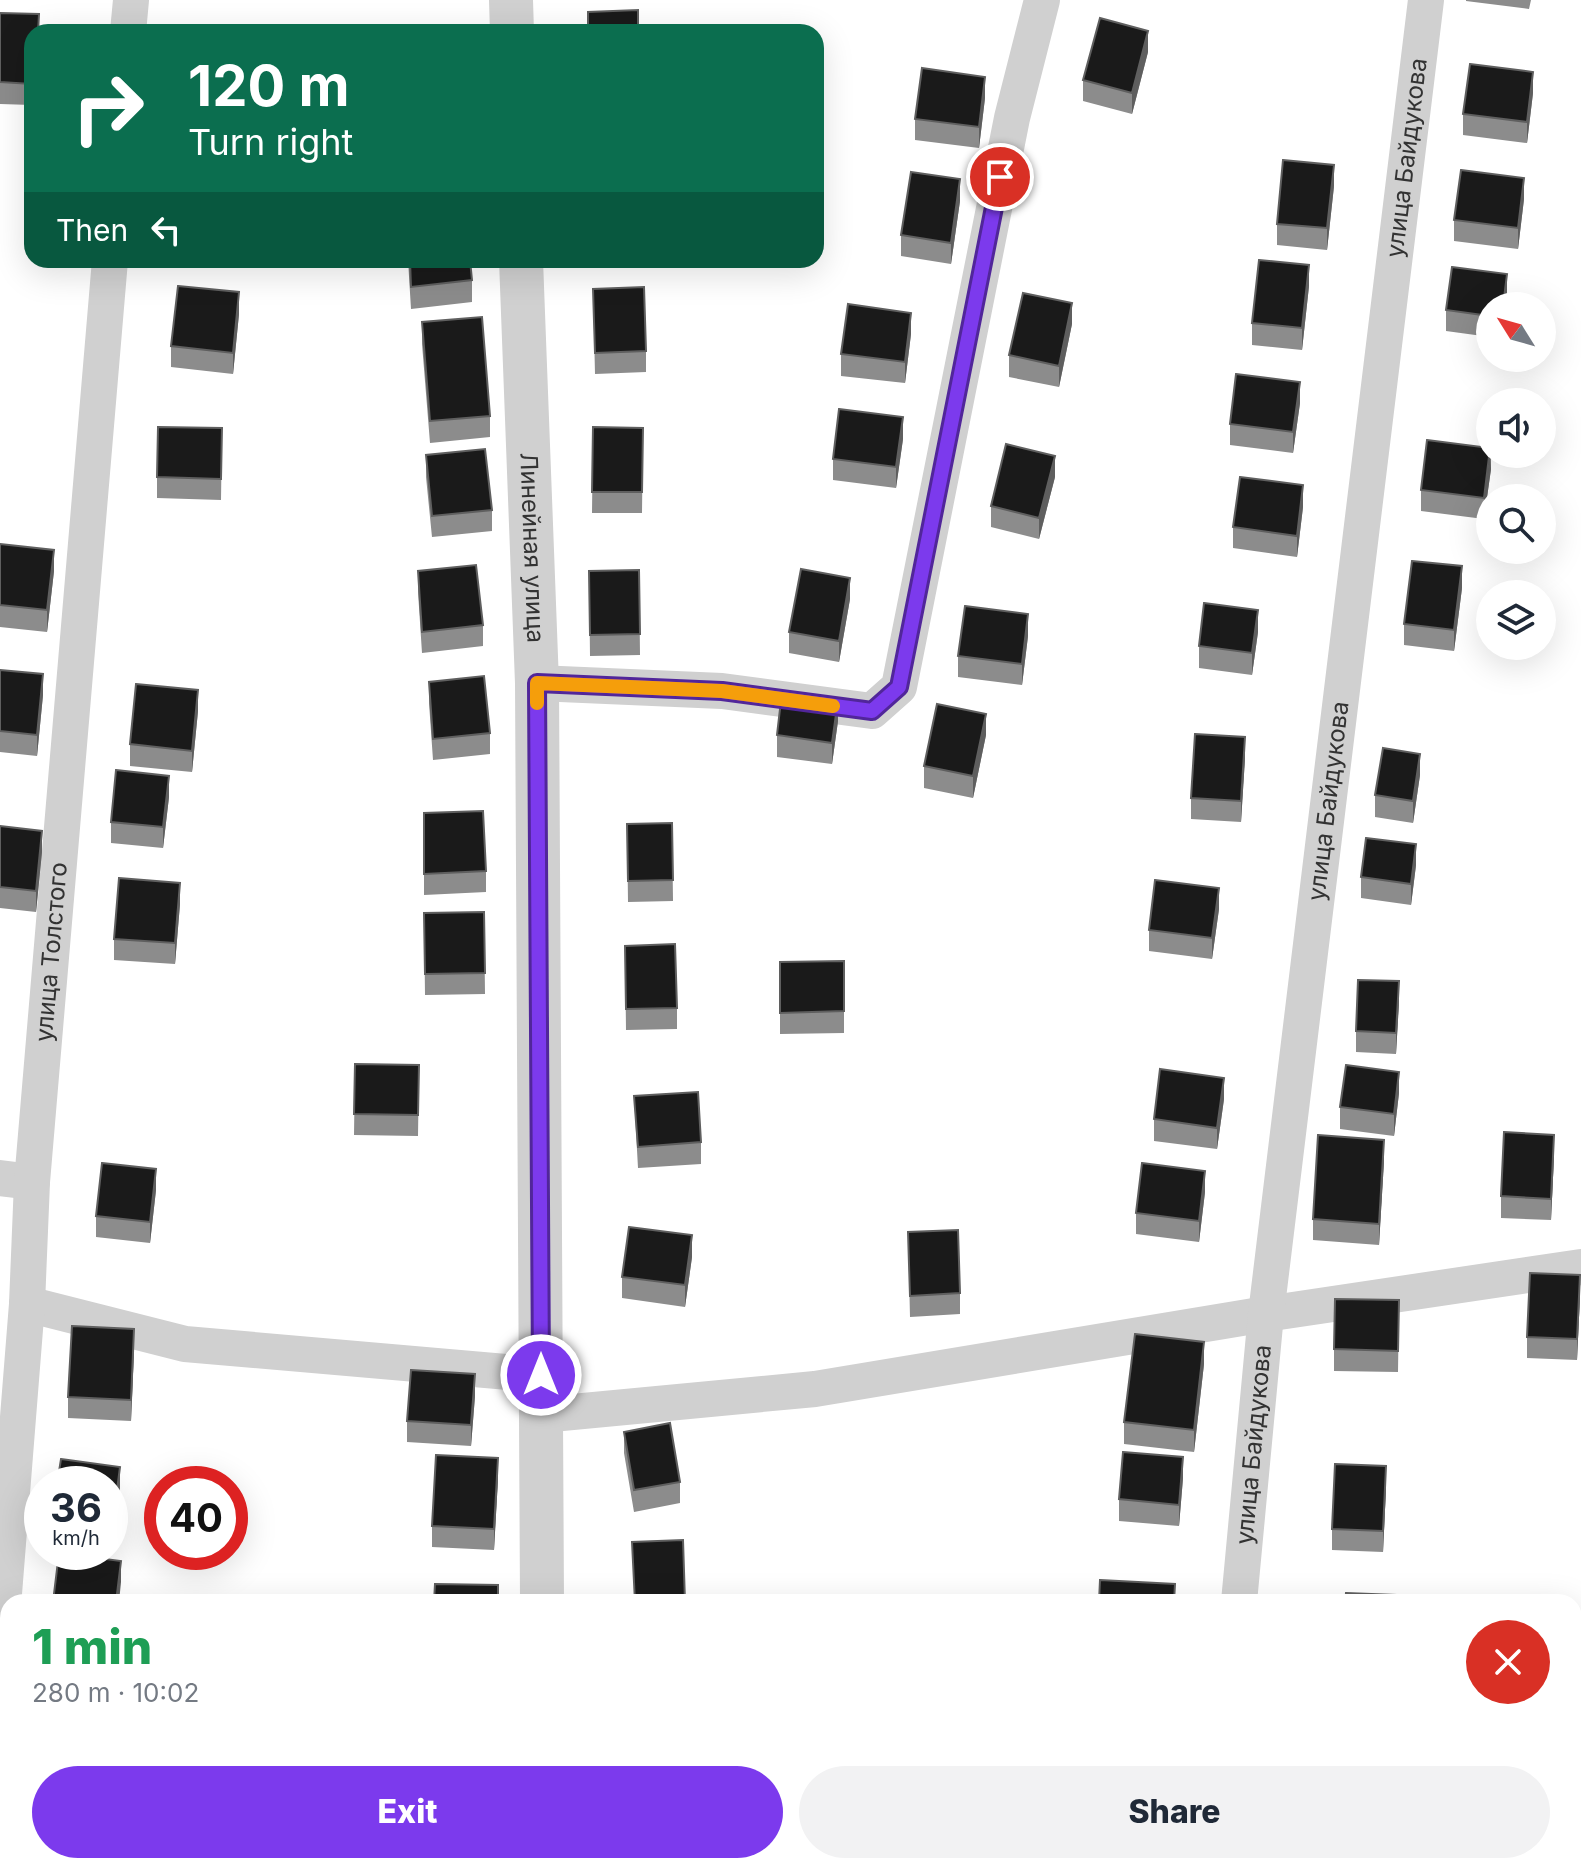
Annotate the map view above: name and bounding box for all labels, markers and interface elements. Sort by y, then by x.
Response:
text: 120 m [188,52,350,120]
icon: right [56,56,160,160]
street label: улица Байдукова [1380,56,1433,259]
text: Turn right [188,120,353,164]
pin [966,143,1034,211]
icon: arrive [978,155,1022,199]
icon: left [144,208,188,252]
text: Then [56,212,128,248]
north arrow [1476,292,1556,372]
map controls [1476,292,1556,660]
button: sound [1476,388,1556,468]
street label: Линейная улица [514,452,550,644]
button: search [1476,484,1556,564]
button: layers [1476,580,1556,660]
street label: улица Байдукова [1301,700,1354,902]
street label: улица Толстого [29,861,73,1043]
position arrow [499,1333,583,1417]
street label: улица Байдукова [1229,1343,1277,1546]
speed limit sign: 40 [144,1466,248,1570]
text: 36 [50,1483,102,1532]
text: km/h [52,1526,100,1550]
text: 1 min [32,1617,152,1676]
button: close [1466,1620,1550,1704]
text: 280 m · 10:02 [32,1677,199,1708]
button: Exit [32,1766,783,1858]
button: Share [799,1766,1550,1858]

